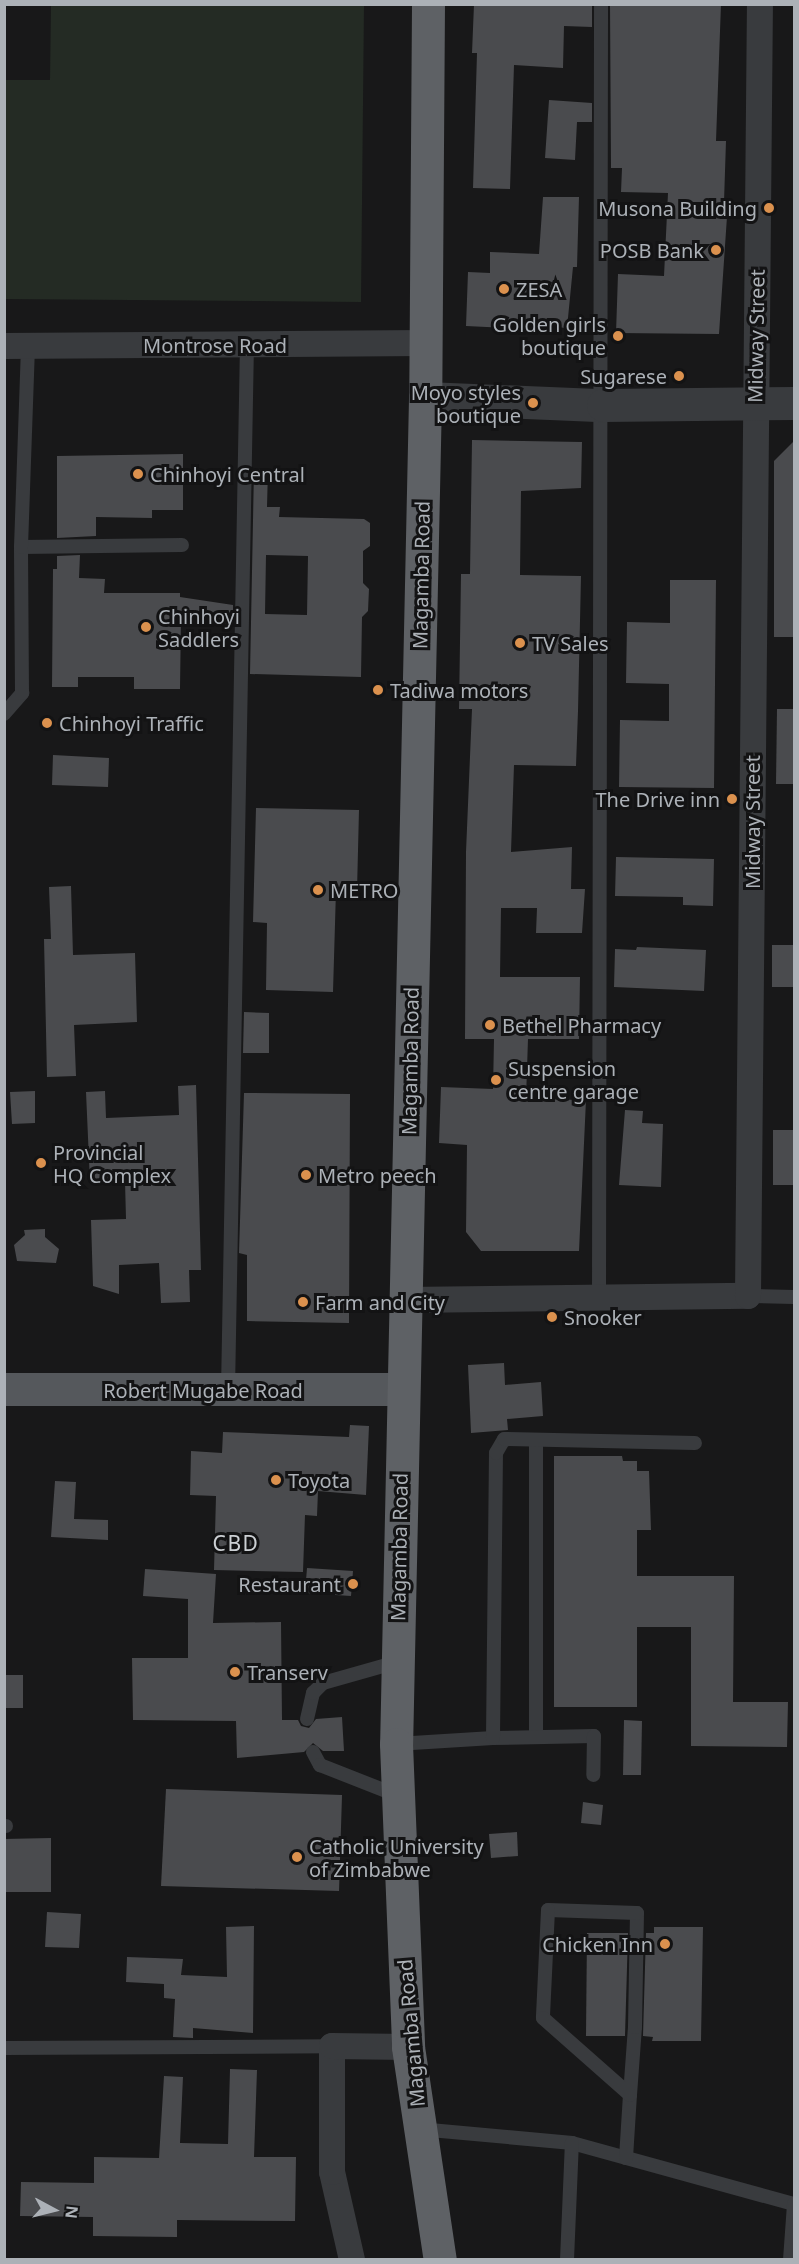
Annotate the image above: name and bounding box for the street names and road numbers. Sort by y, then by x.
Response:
street label: Midway Street [743,269,769,403]
street label: Montrose Road [143,333,287,357]
street label: Magamba Road [408,501,434,649]
street label: Midway Street [740,755,764,889]
street label: Magamba Road [397,987,423,1135]
street label: Robert Mugabe Road [103,1378,303,1402]
street label: Magamba Road [386,1473,412,1621]
street label: Magamba Road [393,1958,429,2108]

